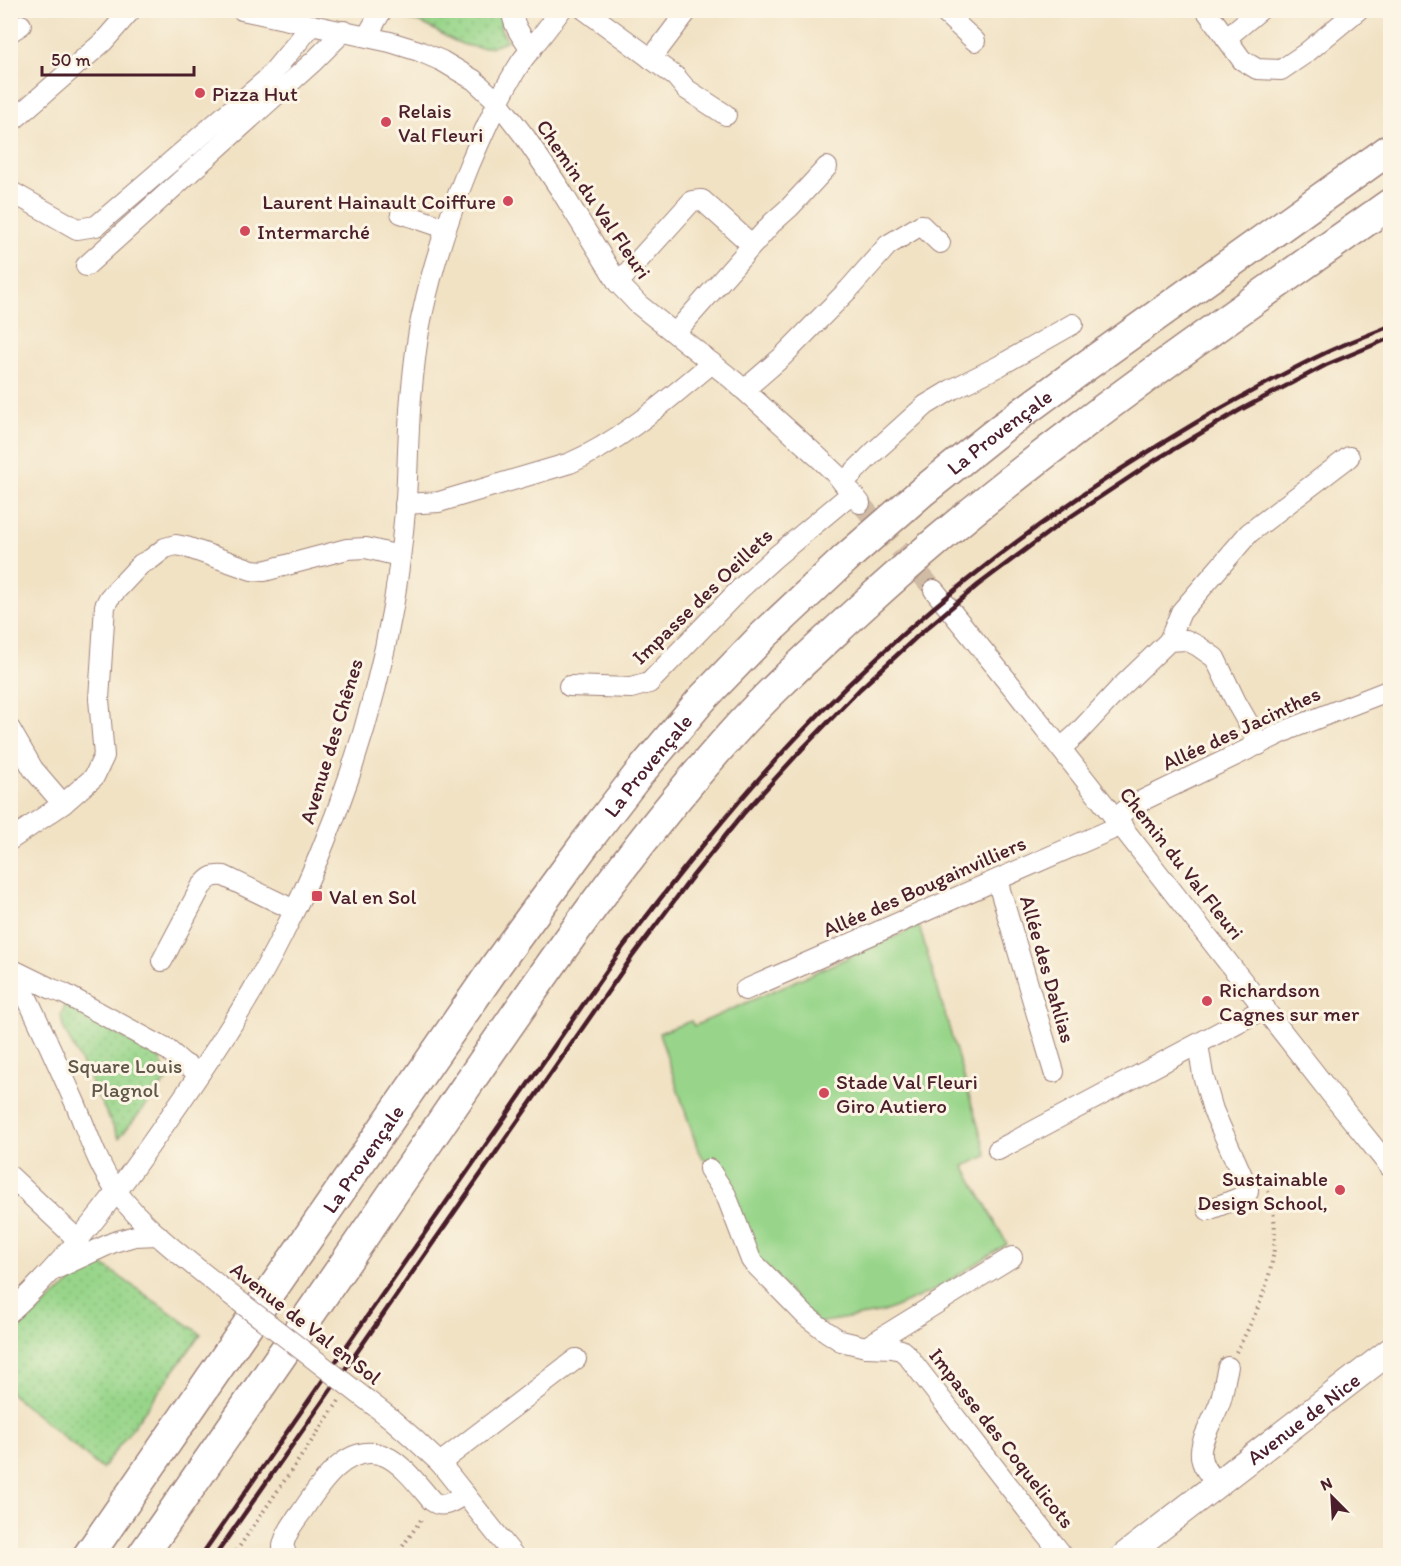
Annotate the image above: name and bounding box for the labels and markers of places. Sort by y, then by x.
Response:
place label: Pizza Hut [212,81,298,106]
marker: Pizza Hut [193,86,207,100]
place label: Relais Val Fleuri [398,98,483,147]
marker: Relais Val Fleuri [379,115,393,129]
place label: Laurent Hainault Coiffure [262,189,496,214]
marker: Laurent Hainault Coiffure [501,194,515,208]
place label: Intermarché [257,219,370,244]
marker: Intermarché [238,224,252,238]
place label: Val en Sol [329,884,416,909]
marker: Val en Sol [310,889,324,903]
place label: Richardson Cagnes sur mer [1219,977,1360,1026]
marker: Richardson Cagnes sur mer [1200,994,1214,1008]
place label: Stade Val Fleuri Giro Autiero [836,1069,978,1118]
marker: Stade Val Fleuri Giro Autiero [817,1086,831,1100]
place label: Sustainable Design School, [1197,1166,1328,1215]
marker: Sustainable Design School, [1333,1183,1347,1197]

